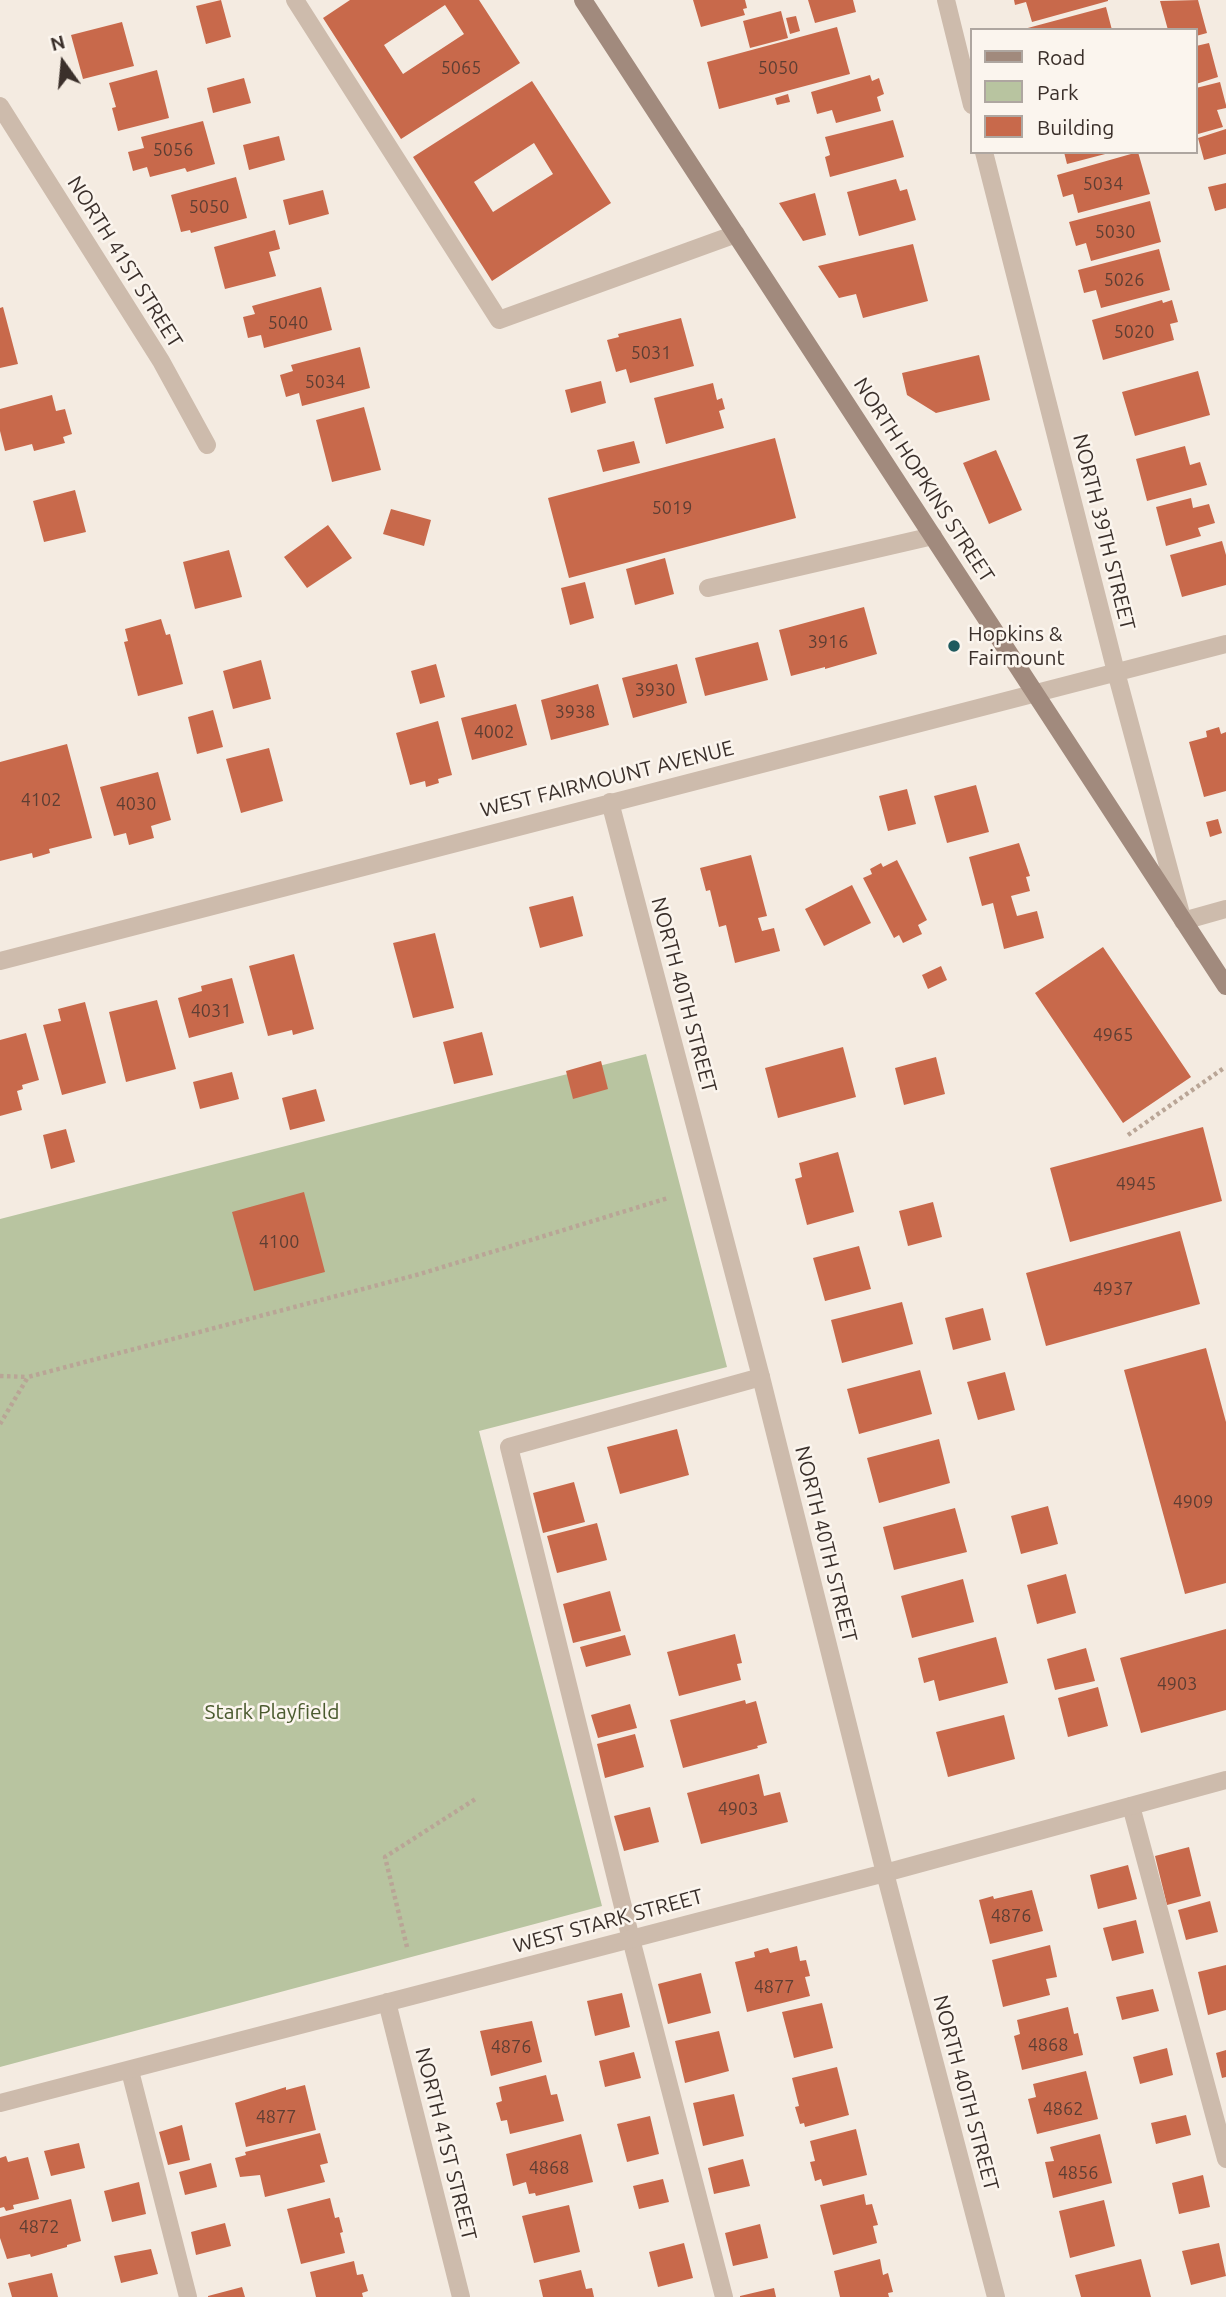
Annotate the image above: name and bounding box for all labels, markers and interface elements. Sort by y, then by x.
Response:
north arrow [28,28,98,98]
legend [970,28,1198,154]
text: N [48,30,67,55]
text: Road [1037,45,1085,69]
house number: 5065 [441,57,481,79]
house number: 5050 [758,57,798,79]
text: Park [1037,80,1079,104]
text: Building [1037,115,1114,139]
house number: 5056 [153,139,193,161]
street label: NORTH 41ST STREET [62,172,188,352]
house number: 5034 [1083,173,1123,195]
house number: 5050 [189,196,229,218]
house number: 5030 [1095,221,1135,243]
house number: 5026 [1104,269,1144,291]
house number: 5040 [268,312,308,334]
house number: 5020 [1114,321,1154,343]
house number: 5031 [631,342,671,364]
house number: 5034 [305,371,345,393]
street label: NORTH HOPKINS STREET [848,373,1000,587]
street label: NORTH 39TH STREET [1067,431,1141,633]
house number: 5019 [652,497,692,519]
place label: Hopkins & Fairmount [968,621,1065,671]
house number: 3916 [808,631,848,653]
marker: Hopkins & Fairmount [946,638,962,654]
house number: 3930 [635,679,675,701]
house number: 3938 [555,701,595,723]
house number: 4002 [474,721,514,743]
street label: WEST FAIRMOUNT AVENUE [478,735,736,823]
house number: 4102 [21,789,61,811]
house number: 4030 [116,793,156,815]
street label: NORTH 40TH STREET [646,895,722,1095]
house number: 4031 [191,1000,231,1022]
house number: 4965 [1093,1024,1133,1046]
house number: 4945 [1116,1173,1156,1195]
house number: 4100 [259,1231,299,1253]
house number: 4937 [1093,1278,1133,1300]
street label: NORTH 40TH STREET [789,1443,863,1645]
house number: 4909 [1173,1491,1213,1513]
house number: 4903 [1157,1673,1197,1695]
park label: Stark Playfield [205,1699,339,1725]
house number: 4903 [718,1798,758,1820]
street label: WEST STARK STREET [510,1884,706,1958]
house number: 4876 [991,1905,1031,1927]
house number: 4877 [754,1976,794,1998]
street label: NORTH 40TH STREET [928,1993,1004,2193]
house number: 4868 [1028,2034,1068,2056]
house number: 4876 [491,2036,531,2058]
street label: NORTH 41ST STREET [410,2045,482,2243]
house number: 4862 [1043,2098,1083,2120]
house number: 4877 [256,2106,296,2128]
house number: 4868 [529,2157,569,2179]
house number: 4856 [1058,2162,1098,2184]
house number: 4872 [19,2216,59,2238]

